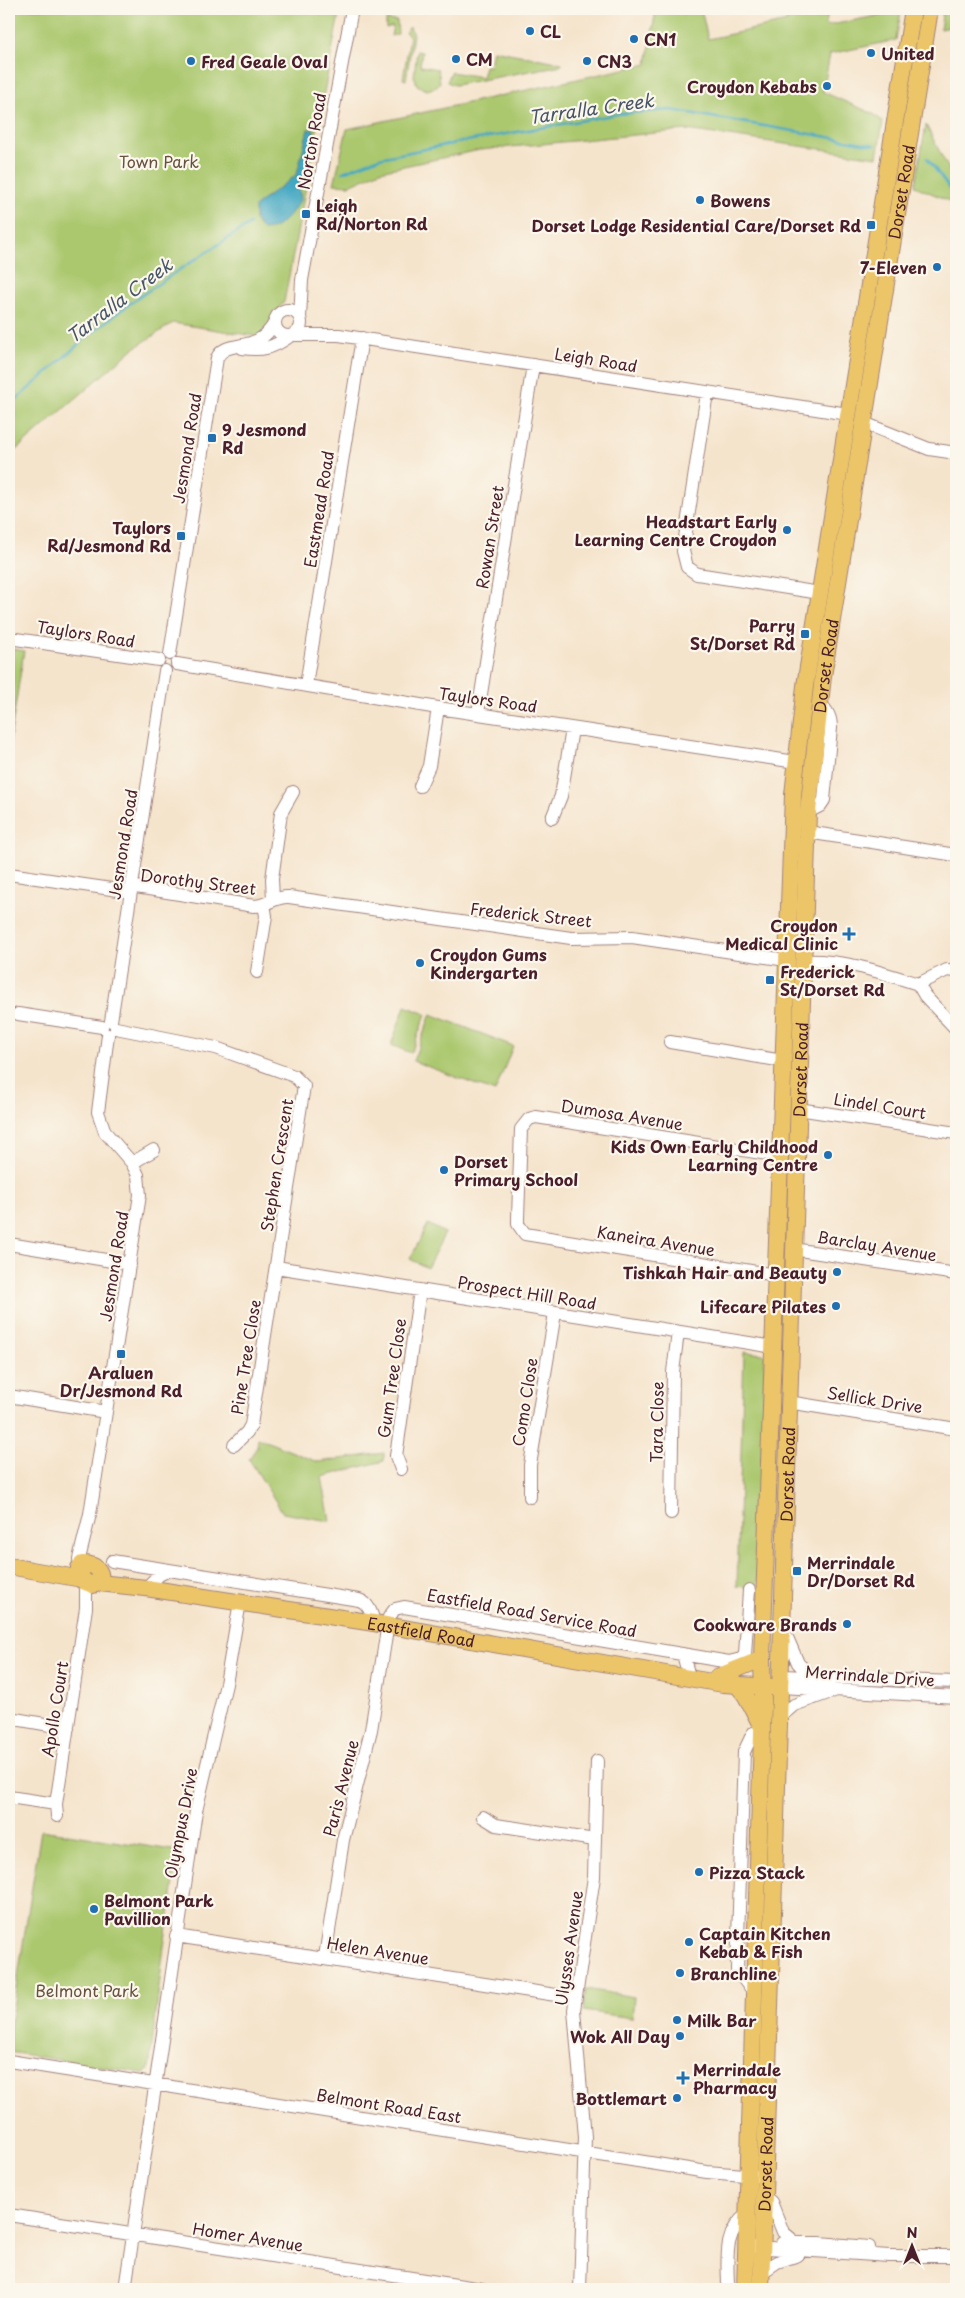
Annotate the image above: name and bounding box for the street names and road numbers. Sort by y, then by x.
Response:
street label: Norton Road [291,91,331,191]
street label: Dorset Road [881,143,920,241]
street label: Leigh Road [553,341,639,377]
street label: Jesmond Road [165,391,207,505]
street label: Eastmead Road [297,449,339,569]
street label: Rowan Street [469,483,509,590]
street label: Taylors Road [35,613,137,653]
street label: Dorset Road [807,617,844,714]
street label: Taylors Road [437,680,539,718]
street label: Jesmond Road [101,787,143,901]
street label: Dorothy Street [139,862,258,900]
street label: Frederick Street [469,896,594,932]
street label: Dorset Road [786,1022,813,1118]
street label: Lindel Court [832,1086,928,1124]
street label: Dumosa Avenue [559,1092,685,1136]
street label: Stephen Crescent [254,1096,298,1233]
street label: Jesmond Road [92,1209,134,1323]
street label: Kaneira Avenue [595,1219,717,1261]
street label: Barclay Avenue [816,1224,939,1266]
street label: Prospect Hill Road [456,1269,598,1315]
street label: Pine Tree Close [224,1298,266,1416]
street label: Gum Tree Close [371,1317,411,1439]
street label: Como Close [505,1356,543,1448]
street label: Sellick Drive [826,1380,924,1418]
street label: Tara Close [643,1381,669,1463]
street label: Dorset Road [773,1426,800,1522]
street label: Eastfield Road Service Road [425,1582,639,1642]
street label: Eastfield Road [366,1610,477,1652]
street label: Merrindale Drive [804,1658,936,1692]
street label: Apollo Court [35,1659,73,1759]
street label: Paris Avenue [316,1737,364,1839]
street label: Olympus Drive [158,1766,202,1880]
street label: Ulysses Avenue [548,1888,588,2007]
street label: Helen Avenue [325,1930,431,1970]
street label: Belmont Road East [315,2082,463,2128]
street label: Dorset Road [751,2116,778,2212]
street label: Homer Avenue [191,2215,305,2257]

